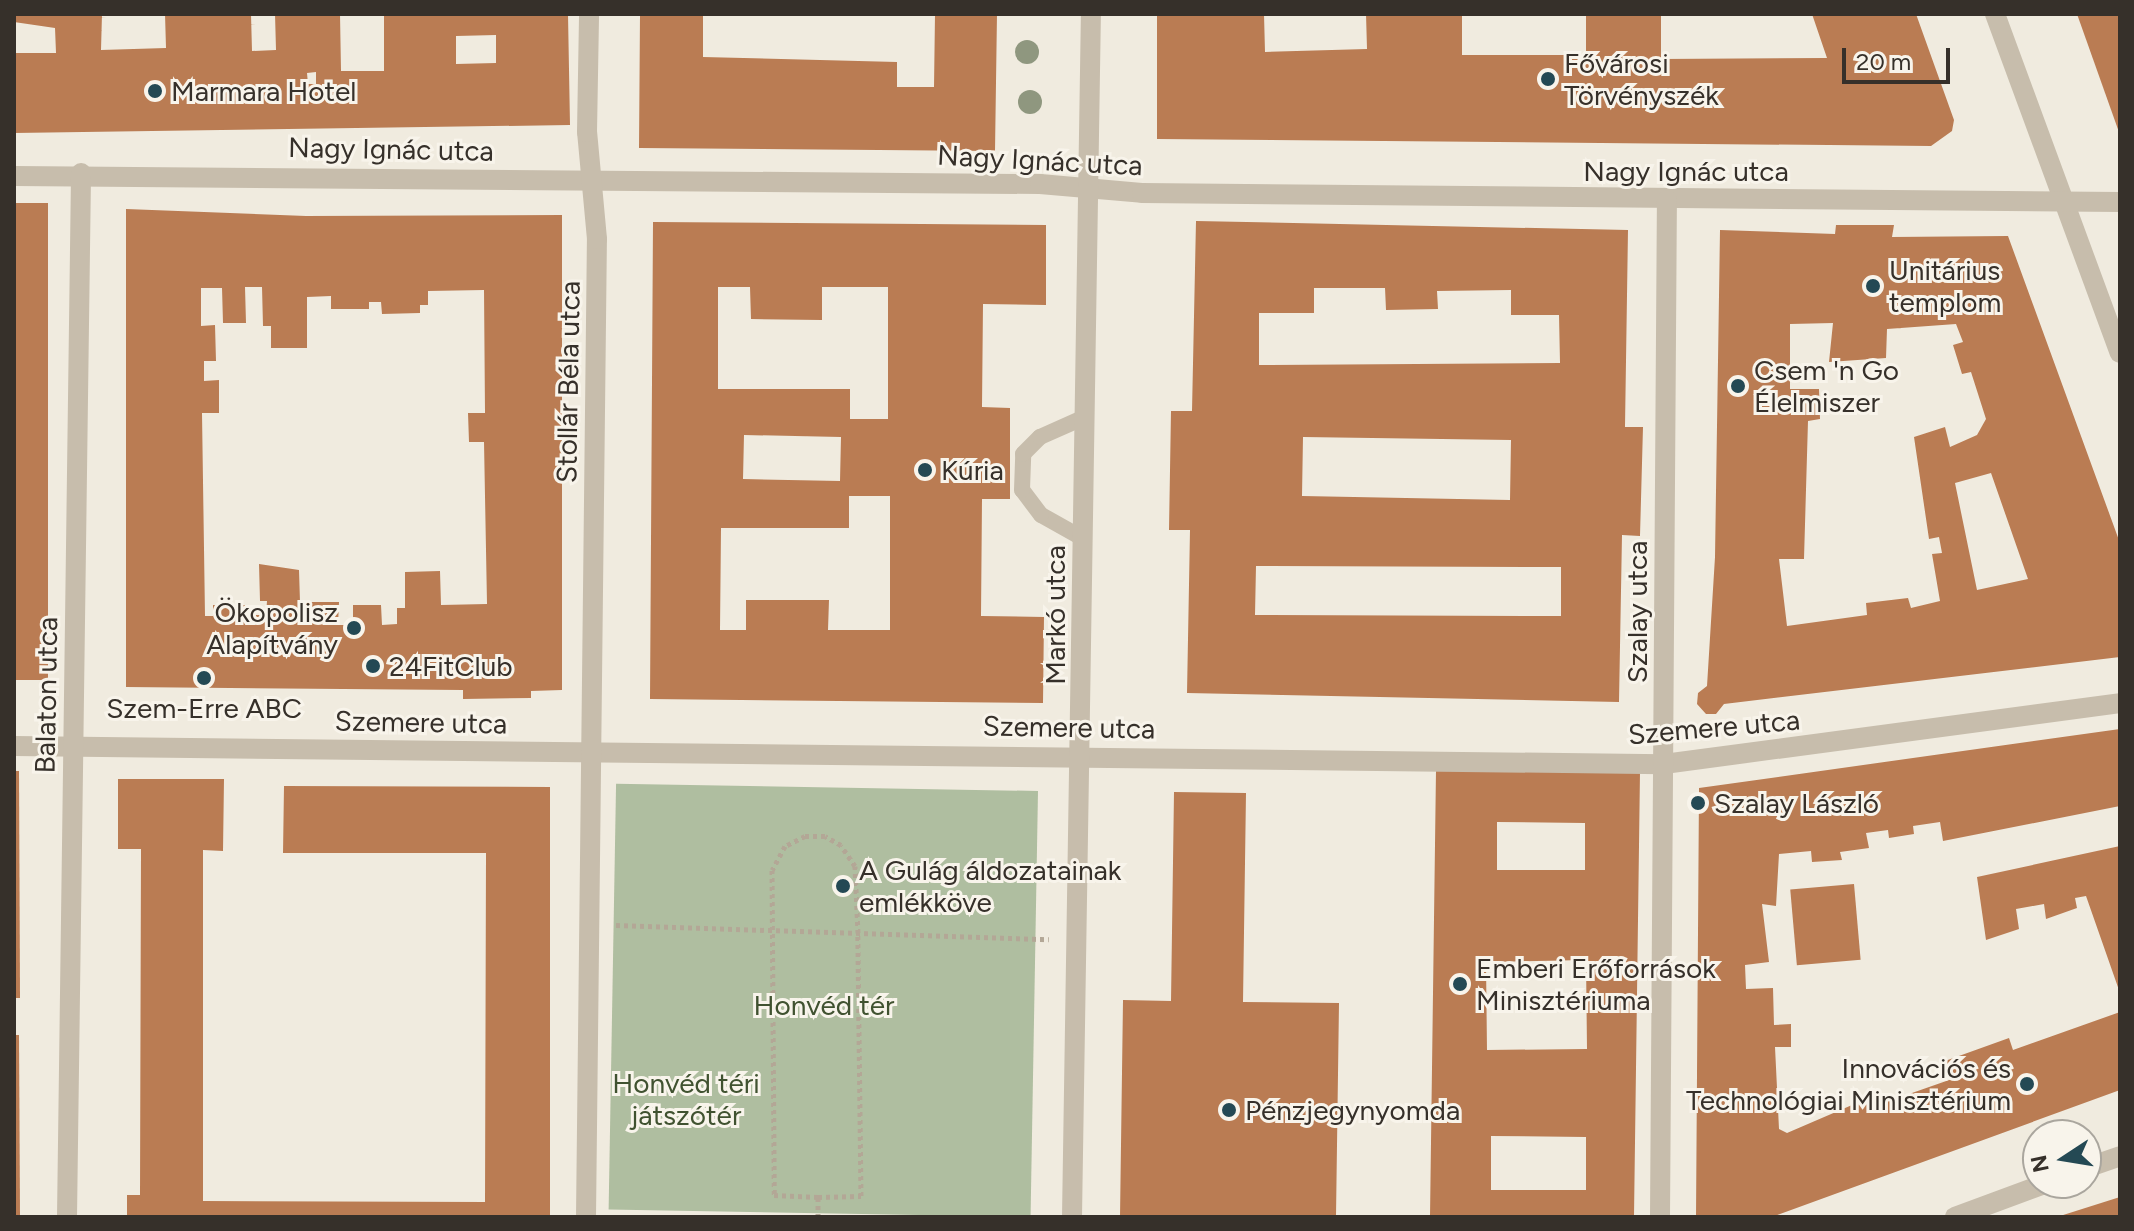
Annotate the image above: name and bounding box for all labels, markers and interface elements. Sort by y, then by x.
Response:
scale bar [1846,32,1954,82]
place label: Fővárosi Törvényszék [1564,46,1719,112]
text: 20 m [1856,47,1911,76]
marker: Fővárosi Törvényszék [1539,70,1557,88]
place label: Marmara Hotel [171,74,356,108]
marker: Marmara Hotel [146,82,164,100]
street label: Nagy Ignác utca [288,130,494,168]
street label: Nagy Ignác utca [936,138,1144,182]
street label: Nagy Ignác utca [1583,154,1789,188]
place label: Unitárius templom [1889,253,2001,319]
marker: Unitárius templom [1864,277,1882,295]
street label: Stollár Béla utca [549,281,587,483]
place label: Csem 'n Go Élelmiszer [1754,353,1899,419]
marker: Csem 'n Go Élelmiszer [1729,377,1747,395]
place label: Kúria [941,453,1004,487]
marker: Kúria [916,461,934,479]
street label: Szalay utca [1620,541,1654,683]
street label: Markó utca [1038,545,1072,685]
place label: Ökopolisz Alapítvány [206,595,338,661]
street label: Balaton utca [28,616,64,774]
marker: Ökopolisz Alapítvány [345,619,363,637]
place label: 24FitClub [389,649,513,683]
marker: 24FitClub [364,657,382,675]
marker: Szem-Erre ABC [195,669,213,687]
place label: Szem-Erre ABC [106,691,302,725]
street label: Szemere utca [1627,703,1801,751]
street label: Szemere utca [334,704,508,740]
street label: Szemere utca [982,709,1156,745]
place label: Szalay László [1714,786,1879,820]
marker: Szalay László [1689,794,1707,812]
place label: A Gulág áldozatainak emlékköve [859,853,1121,919]
marker: A Gulág áldozatainak emlékköve [834,877,852,895]
place label: Emberi Erőforrások Minisztériuma [1476,951,1716,1017]
marker: Emberi Erőforrások Minisztériuma [1451,975,1469,993]
park label: Honvéd tér [754,988,894,1022]
place label: Innovációs és Technológiai Minisztérium [1686,1051,2011,1117]
park label: Honvéd téri játszótér [612,1066,760,1132]
marker: Innovációs és Technológiai Minisztérium [2018,1075,2036,1093]
place label: Pénzjegynyomda [1245,1093,1460,1127]
marker: Pénzjegynyomda [1220,1101,1238,1119]
north arrow [2022,1119,2102,1199]
text: N [2025,1153,2055,1175]

